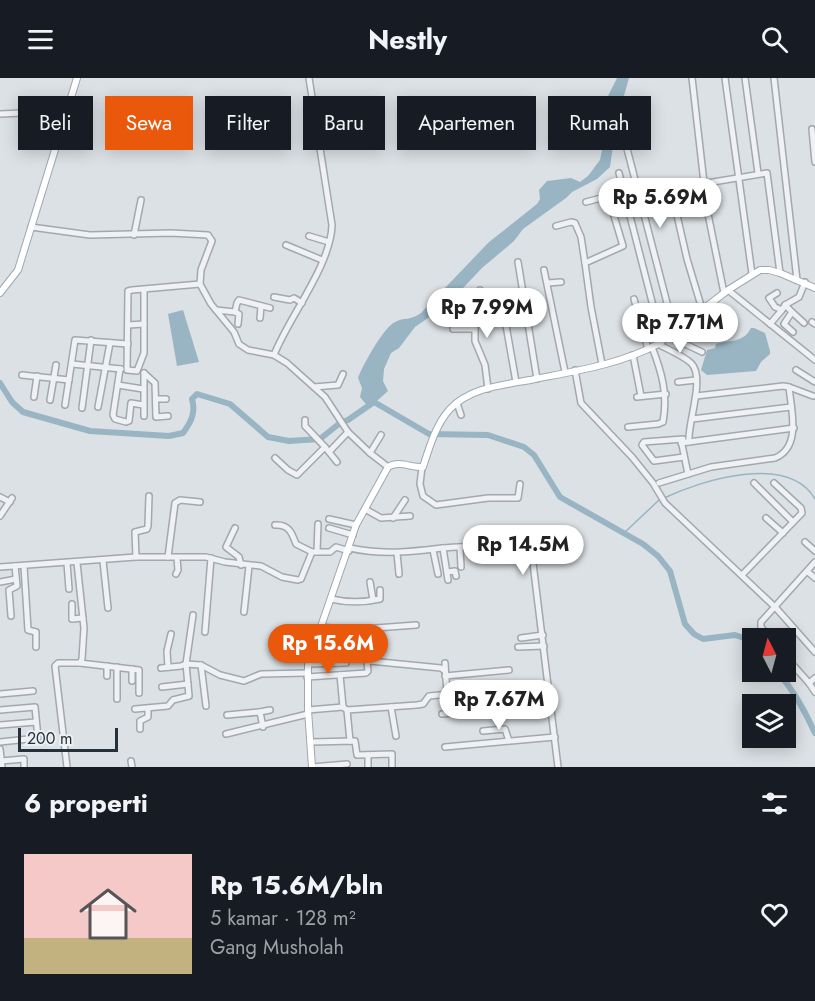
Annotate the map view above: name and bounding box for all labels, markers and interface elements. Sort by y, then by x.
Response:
text: Nestly [368,20,447,59]
icon: menu [24,23,57,56]
icon: search [758,23,791,56]
chip: Beli [18,96,93,150]
chip: Sewa [105,96,193,150]
chip: Filter [205,96,291,150]
chip: Baru [303,96,385,150]
chip: Apartemen [397,96,536,150]
chip: Rumah [548,96,651,150]
pin: Rp 5.69M [598,178,722,229]
text: Rp 5.69M [612,183,708,212]
pin: Rp 7.99M [425,288,549,339]
text: Rp 7.99M [441,293,533,322]
pin: Rp 7.71M [618,303,742,354]
text: Rp 7.71M [636,308,724,337]
pin: Rp 14.5M [461,525,585,576]
text: Rp 14.5M [477,530,569,559]
pin: Rp 15.6M [266,624,390,675]
north arrow [742,628,796,682]
map controls [742,628,796,748]
text: Rp 15.6M [282,629,374,658]
pin: Rp 7.67M [437,680,561,731]
text: Rp 7.67M [453,685,545,714]
button: layers [742,694,796,748]
scale bar [18,725,118,752]
text: 200 m [27,727,73,750]
text: 6 properti [24,784,148,822]
icon: filters [758,787,791,820]
text: Rp 15.6M/bln [210,866,383,904]
icon: home [72,878,144,950]
icon: heart [758,898,791,931]
text: 5 kamar · 128 m² [210,904,356,933]
text: Gang Musholah [210,933,344,962]

